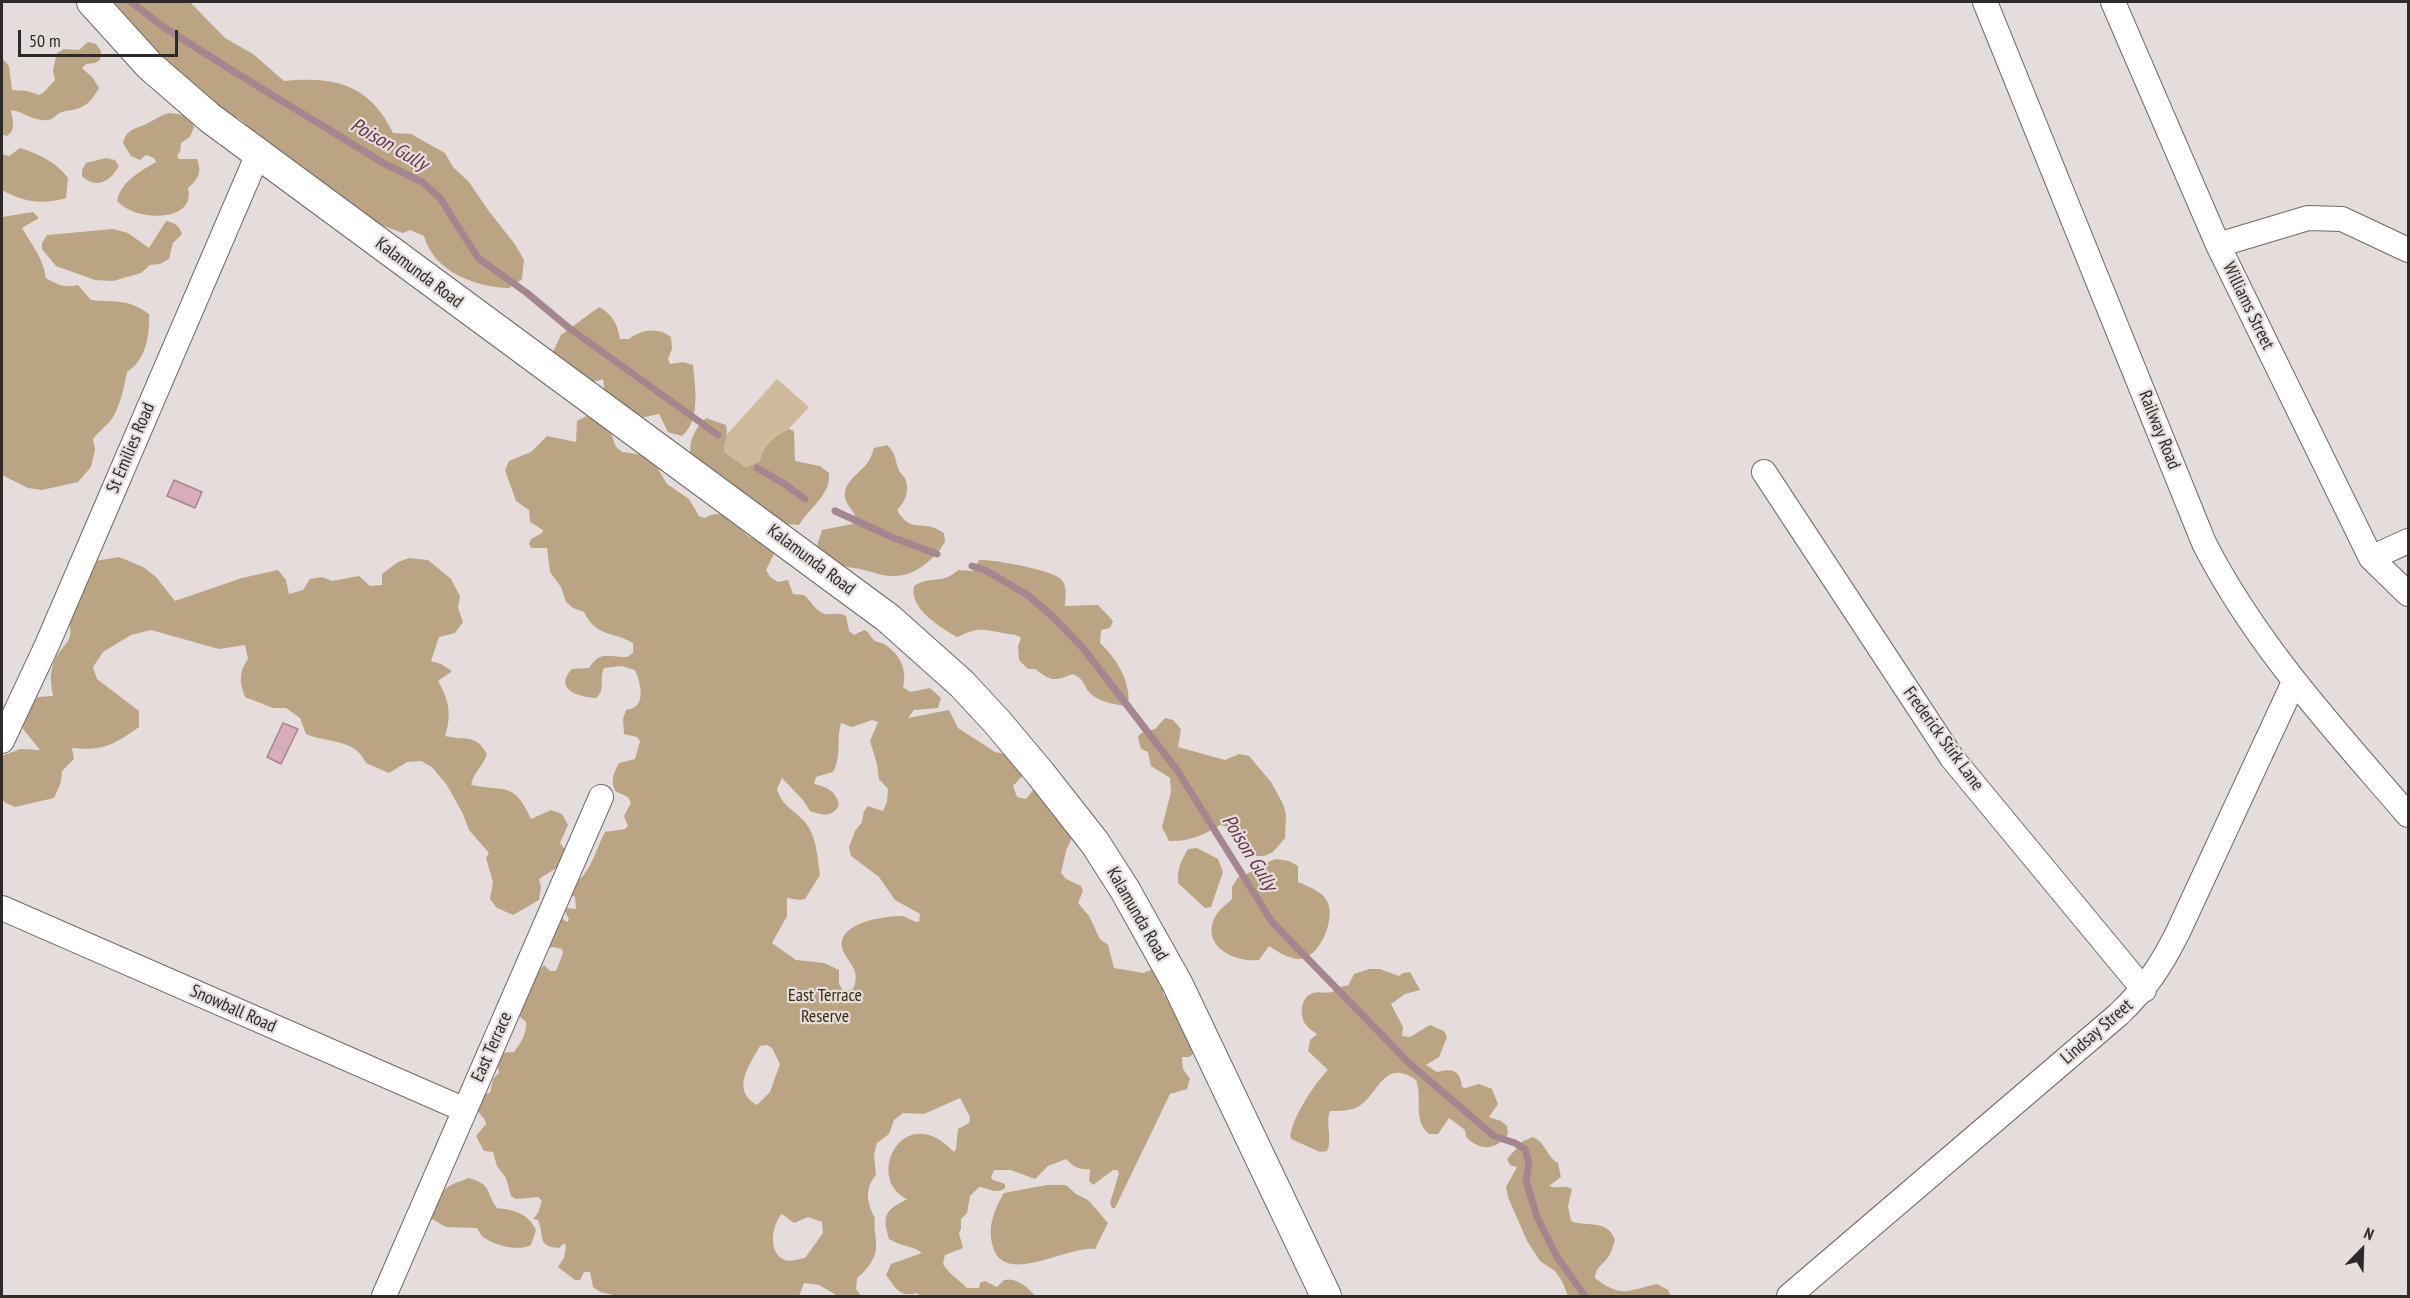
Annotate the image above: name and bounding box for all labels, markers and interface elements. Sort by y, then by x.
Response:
scale bar [21,18,182,56]
text: 50 m [29,29,61,52]
water label: Poison Gully [346,113,432,177]
street label: Kalamunda Road [371,233,467,313]
street label: Williams Street [2218,259,2278,353]
street label: Railway Road [2133,387,2185,473]
street label: St Emilies Road [102,400,160,496]
street label: Kalamunda Road [763,520,859,600]
street label: Frederick Stirk Lane [1898,683,1988,795]
water label: Poison Gully [1216,811,1282,895]
street label: Kalamunda Road [1102,864,1172,964]
street label: Snowball Road [187,980,279,1038]
park label: East Terrace Reserve [788,985,862,1028]
street label: Lindsay Street [2057,995,2137,1069]
street label: East Terrace [467,1009,517,1085]
north arrow [2332,1220,2392,1280]
text: N [2361,1223,2377,1244]

